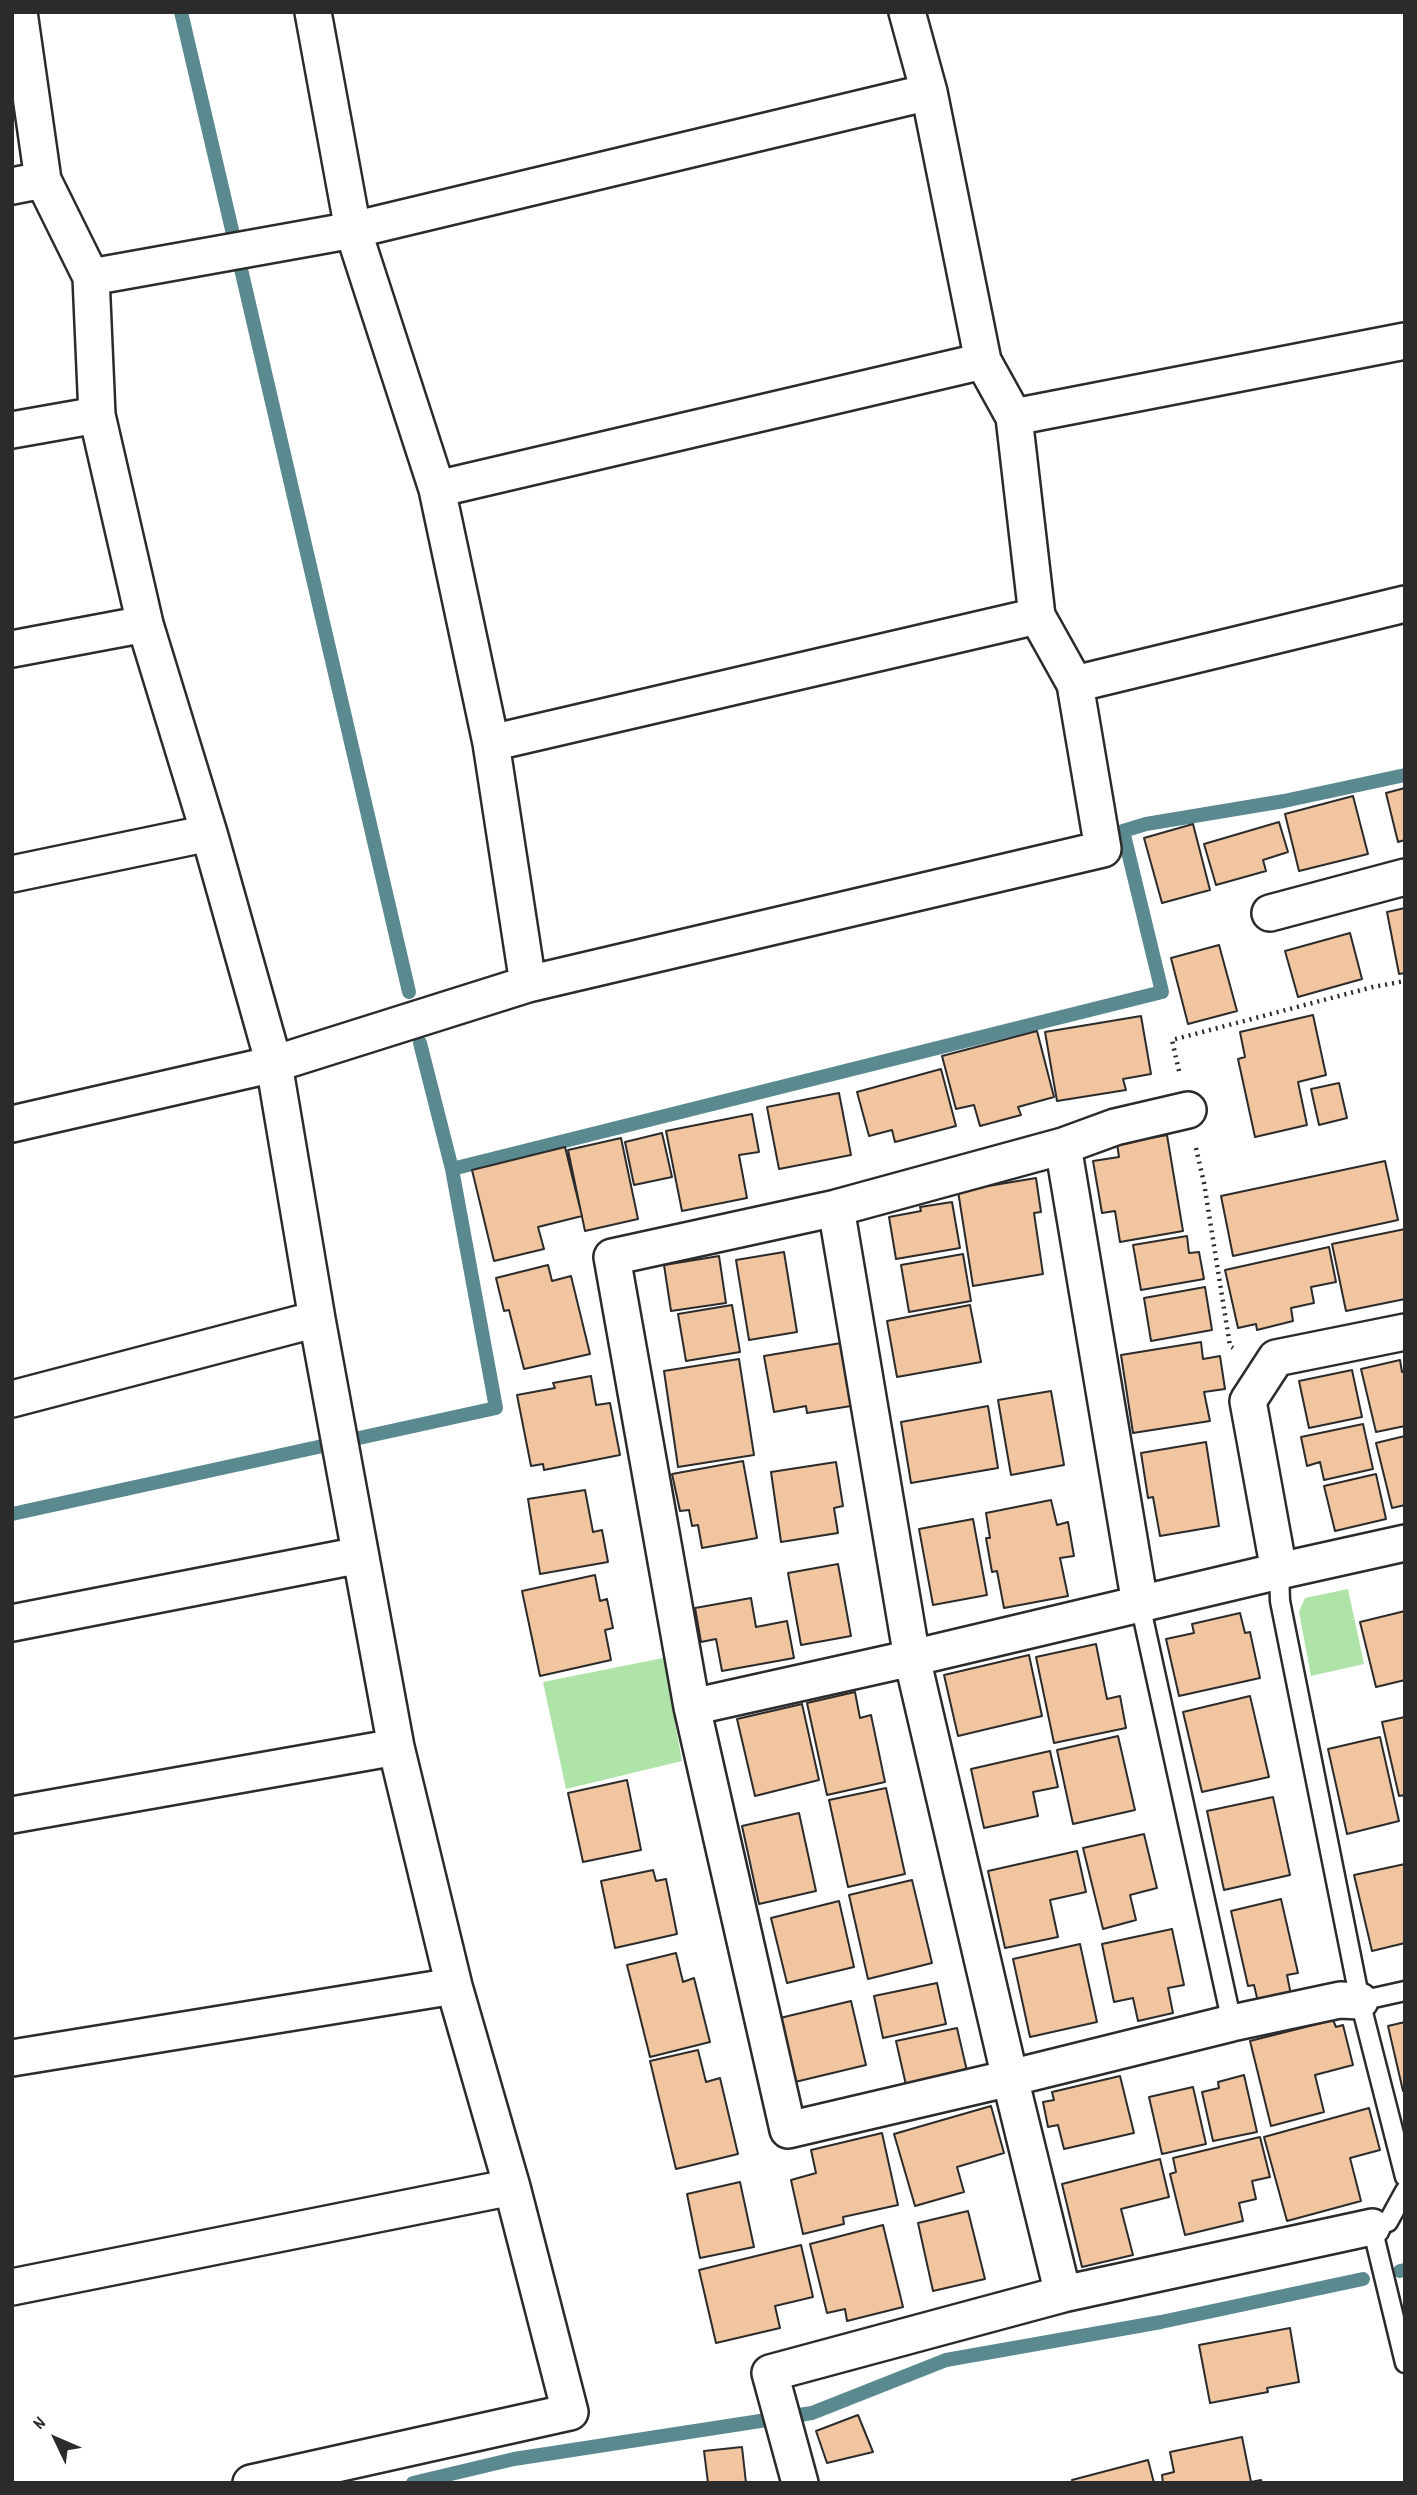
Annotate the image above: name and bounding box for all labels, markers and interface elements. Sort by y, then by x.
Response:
north arrow [21,2404,91,2474]
text: N [28,2411,54,2437]

